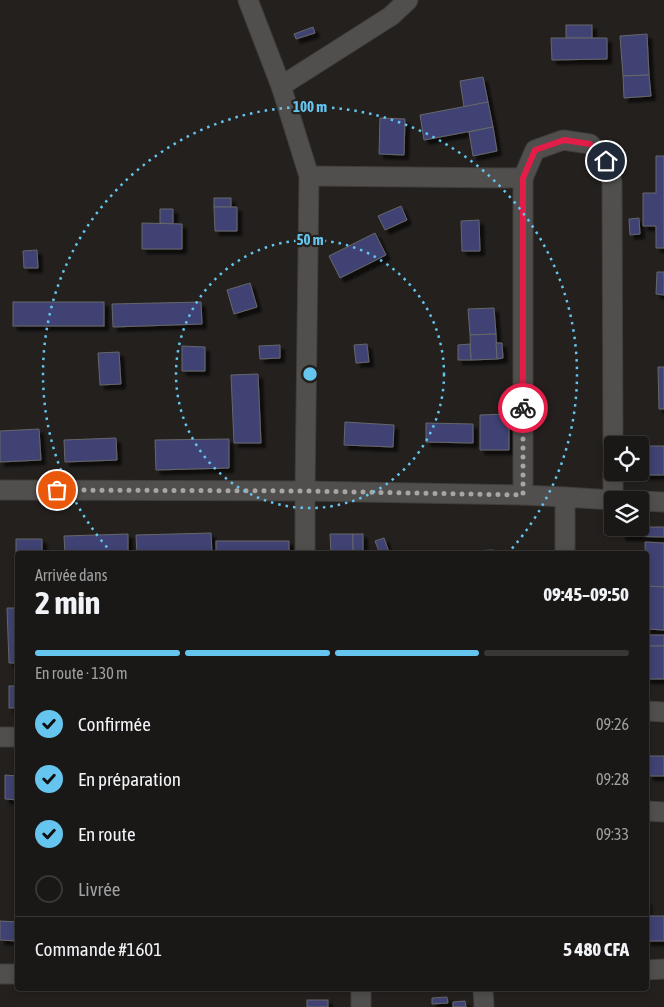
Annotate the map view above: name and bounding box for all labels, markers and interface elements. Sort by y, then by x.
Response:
text: 100 m [293,98,327,115]
pin [585,140,627,182]
icon: home [592,147,620,175]
text: 50 m [297,231,324,248]
centre of rings [301,365,319,383]
courier [498,383,548,433]
icon: bike [509,394,537,422]
map controls [604,436,649,536]
button: locate [604,436,649,481]
pin [36,469,78,511]
icon: bag [43,476,71,504]
button: layers [604,491,649,536]
text: Arrivée dans [35,566,107,584]
text: 09:45–09:50 [543,583,629,605]
text: 2 min [35,584,100,621]
text: En route · 130 m [35,664,128,682]
icon: check [35,710,63,738]
text: Confirmée [78,713,151,735]
text: 09:26 [596,715,629,733]
icon: check [35,765,63,793]
text: En préparation [78,768,181,790]
text: 09:28 [596,770,629,788]
icon: check [35,820,63,848]
text: En route [78,823,136,845]
text: 09:33 [596,825,629,843]
text: Livrée [78,878,120,900]
text: Commande #1601 [35,938,162,960]
text: 5 480 CFA [563,938,629,960]

